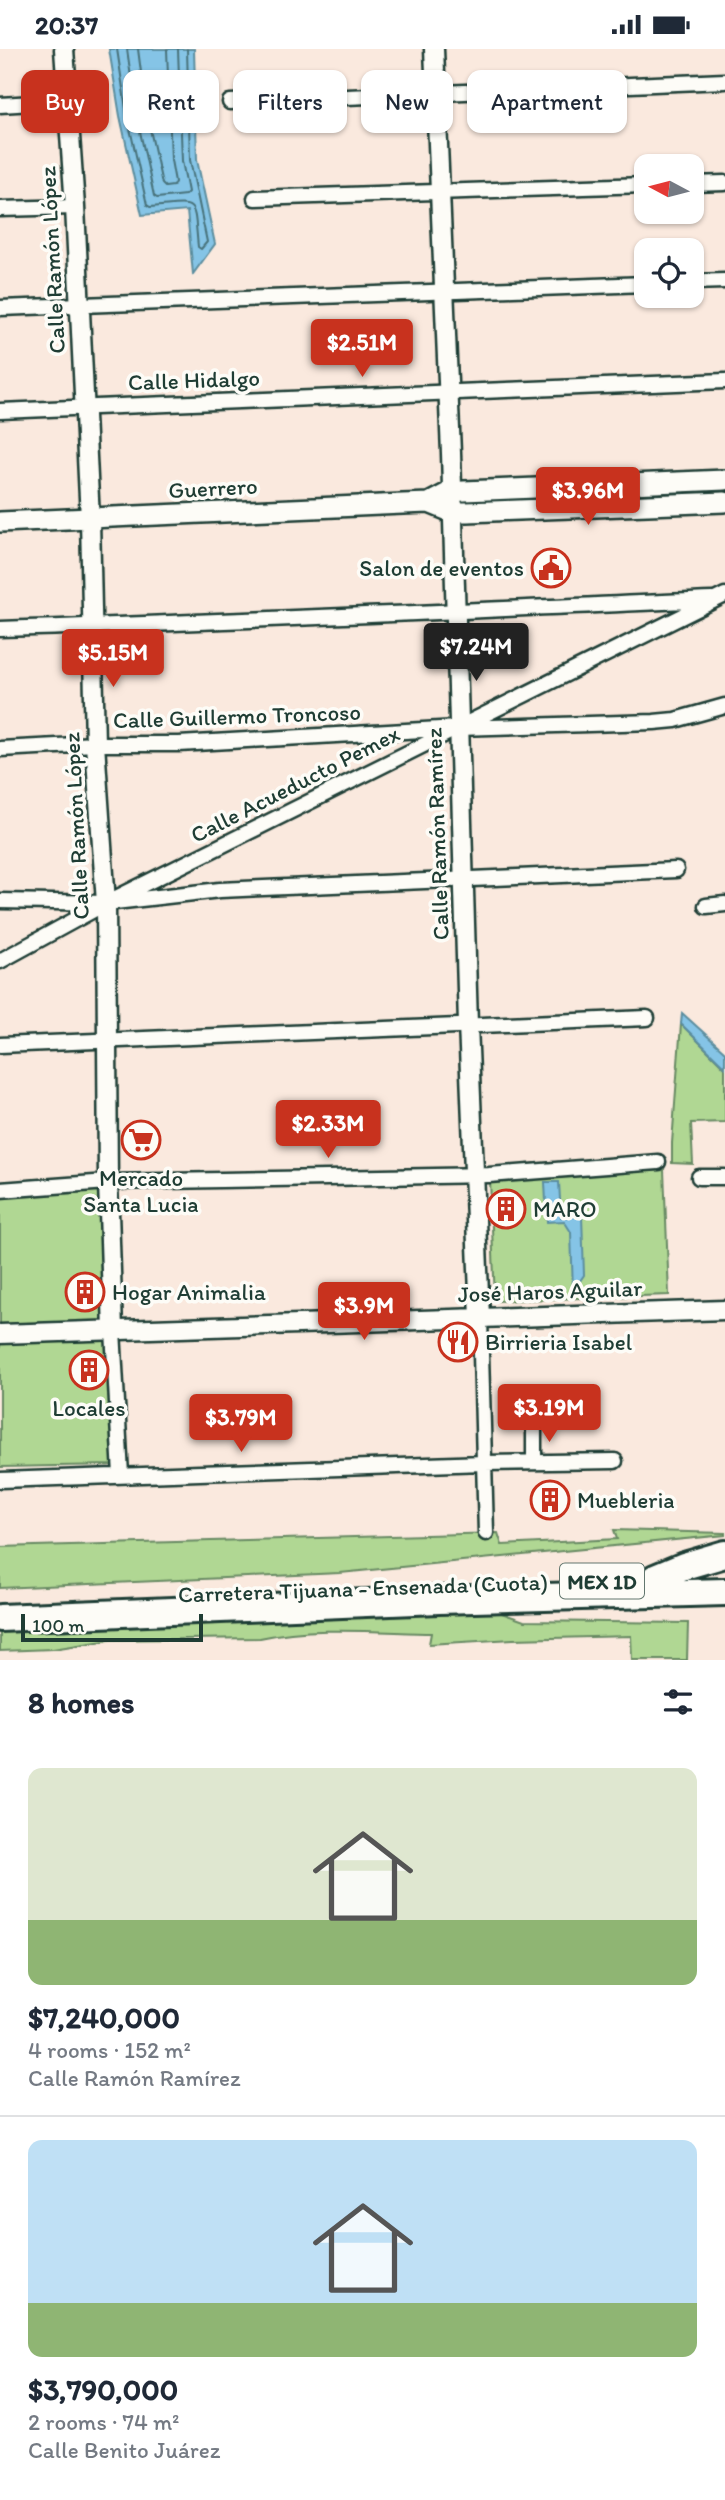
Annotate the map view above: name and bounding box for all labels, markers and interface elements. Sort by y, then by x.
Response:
text: 20:37 [35,9,98,41]
chip: Buy [21,70,109,133]
chip: Rent [123,70,219,133]
chip: Filters [233,70,347,133]
chip: New [361,70,453,133]
chip: Apartment [467,70,627,133]
north arrow [634,154,704,224]
map controls [634,154,704,308]
street label: Calle Ramón López [33,165,71,354]
button: locate [634,238,704,308]
pin: $2.51M [305,319,419,379]
text: $2.51M [327,328,397,356]
street label: Calle Hidalgo [128,364,260,396]
pin: $3.96M [531,468,645,527]
street label: Guerrero [168,472,258,504]
text: $3.96M [552,476,624,504]
public building icon: Salon de eventos [530,547,572,589]
place label: Salon de eventos [359,554,524,582]
pin: $7.24M [419,623,533,683]
pin: $5.15M [56,629,170,689]
text: $7.24M [440,632,512,660]
text: $5.15M [78,638,148,666]
street label: Calle Guillermo Troncoso [113,698,361,734]
street label: Calle Acueducto Pemex [186,719,404,849]
street label: Calle Ramón Ramírez [419,727,455,941]
street label: Calle Ramón López [57,731,95,920]
pin: $2.33M [271,1101,385,1160]
text: $2.33M [292,1109,364,1137]
supermarket icon: Mercado Santa Lucia [120,1119,162,1161]
place label: Mercado Santa Lucia [83,1164,199,1218]
building icon: MARO [485,1188,527,1230]
place label: MARO [533,1195,597,1223]
building icon: Hogar Animalia [64,1271,106,1313]
street label: José Haros Aguilar [457,1274,643,1308]
place label: Hogar Animalia [112,1278,266,1306]
pin: $3.9M [315,1283,413,1342]
text: $3.9M [334,1291,394,1319]
restaurant icon: Birrieria Isabel [437,1321,479,1363]
place label: Birrieria Isabel [485,1328,633,1356]
building icon: Locales [68,1349,110,1391]
pin: $3.19M [492,1385,606,1444]
text: $3.19M [514,1393,584,1421]
place label: Locales [52,1394,126,1422]
pin: $3.79M [184,1395,298,1454]
text: $3.79M [205,1403,277,1431]
building icon: Muebleria [529,1479,571,1521]
place label: Muebleria [577,1486,675,1514]
road number: MEX 1D [560,1563,644,1599]
street label: Carretera Tijuana - Ensenada (Cuota) [178,1568,548,1608]
scale bar [21,1611,203,1643]
text: 100 m [32,1614,84,1637]
icon: filters [659,1683,697,1721]
text: 8 homes [28,1684,135,1721]
icon: home [300,1813,426,1939]
text: $7,240,000 [28,1999,180,2036]
text: 4 rooms · 152 m² [28,2036,191,2064]
text: Calle Ramón Ramírez [28,2064,241,2092]
icon: home [300,2185,426,2311]
text: $3,790,000 [28,2371,178,2408]
text: 2 rooms · 74 m² [28,2408,180,2436]
text: Calle Benito Juárez [28,2436,220,2464]

